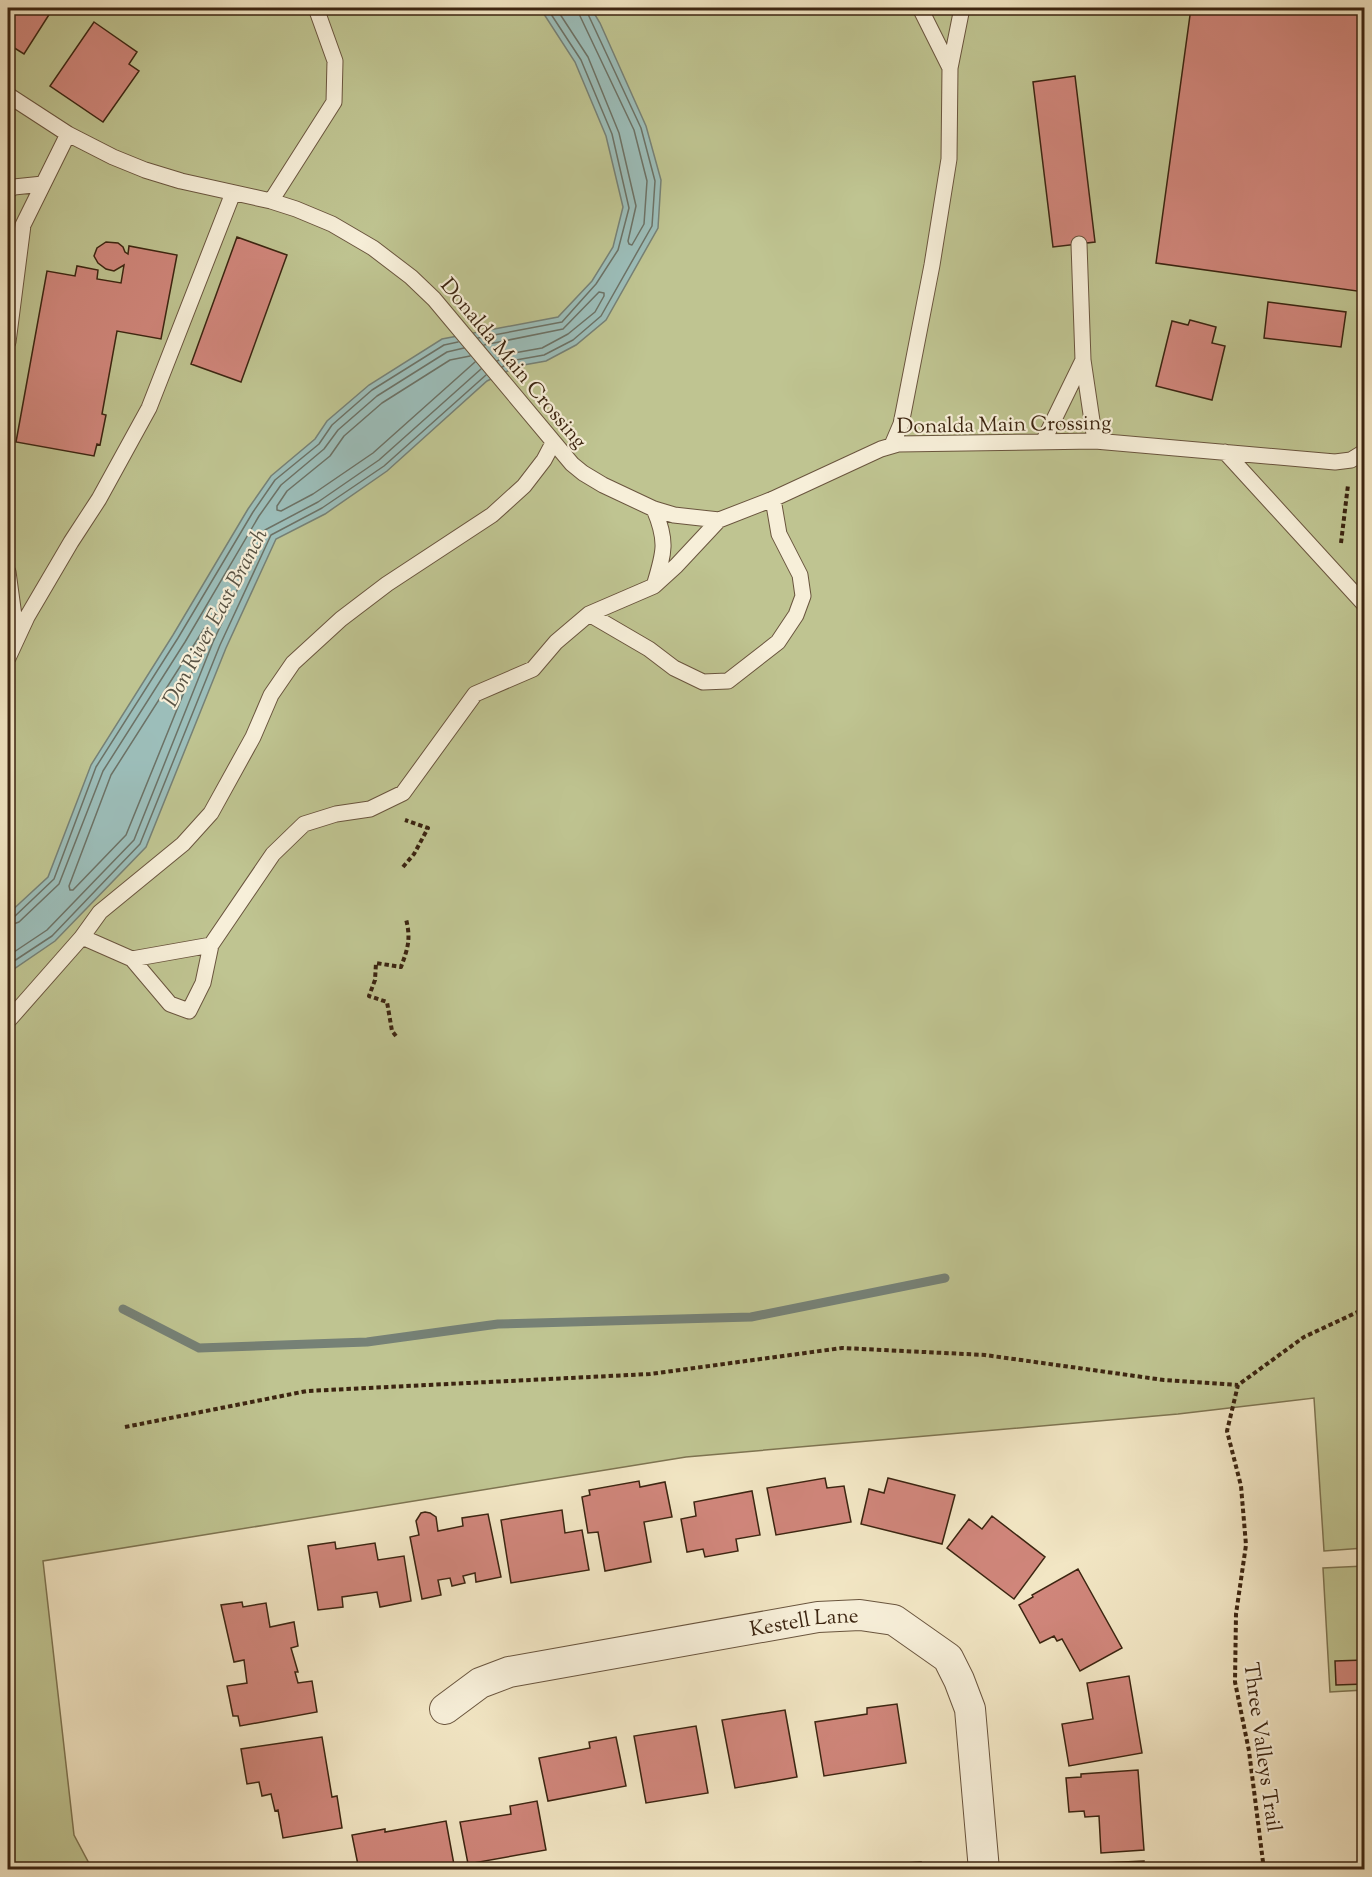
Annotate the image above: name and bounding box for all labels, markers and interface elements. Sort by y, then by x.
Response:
street label: Donalda Main Crossing [432,272,593,456]
street label: Donalda Main Crossing [896,409,1112,443]
water label: Don River East Branch [156,523,277,713]
street label: Kestell Lane [747,1602,859,1646]
street label: Three Valleys Trail [1234,1661,1288,1834]

